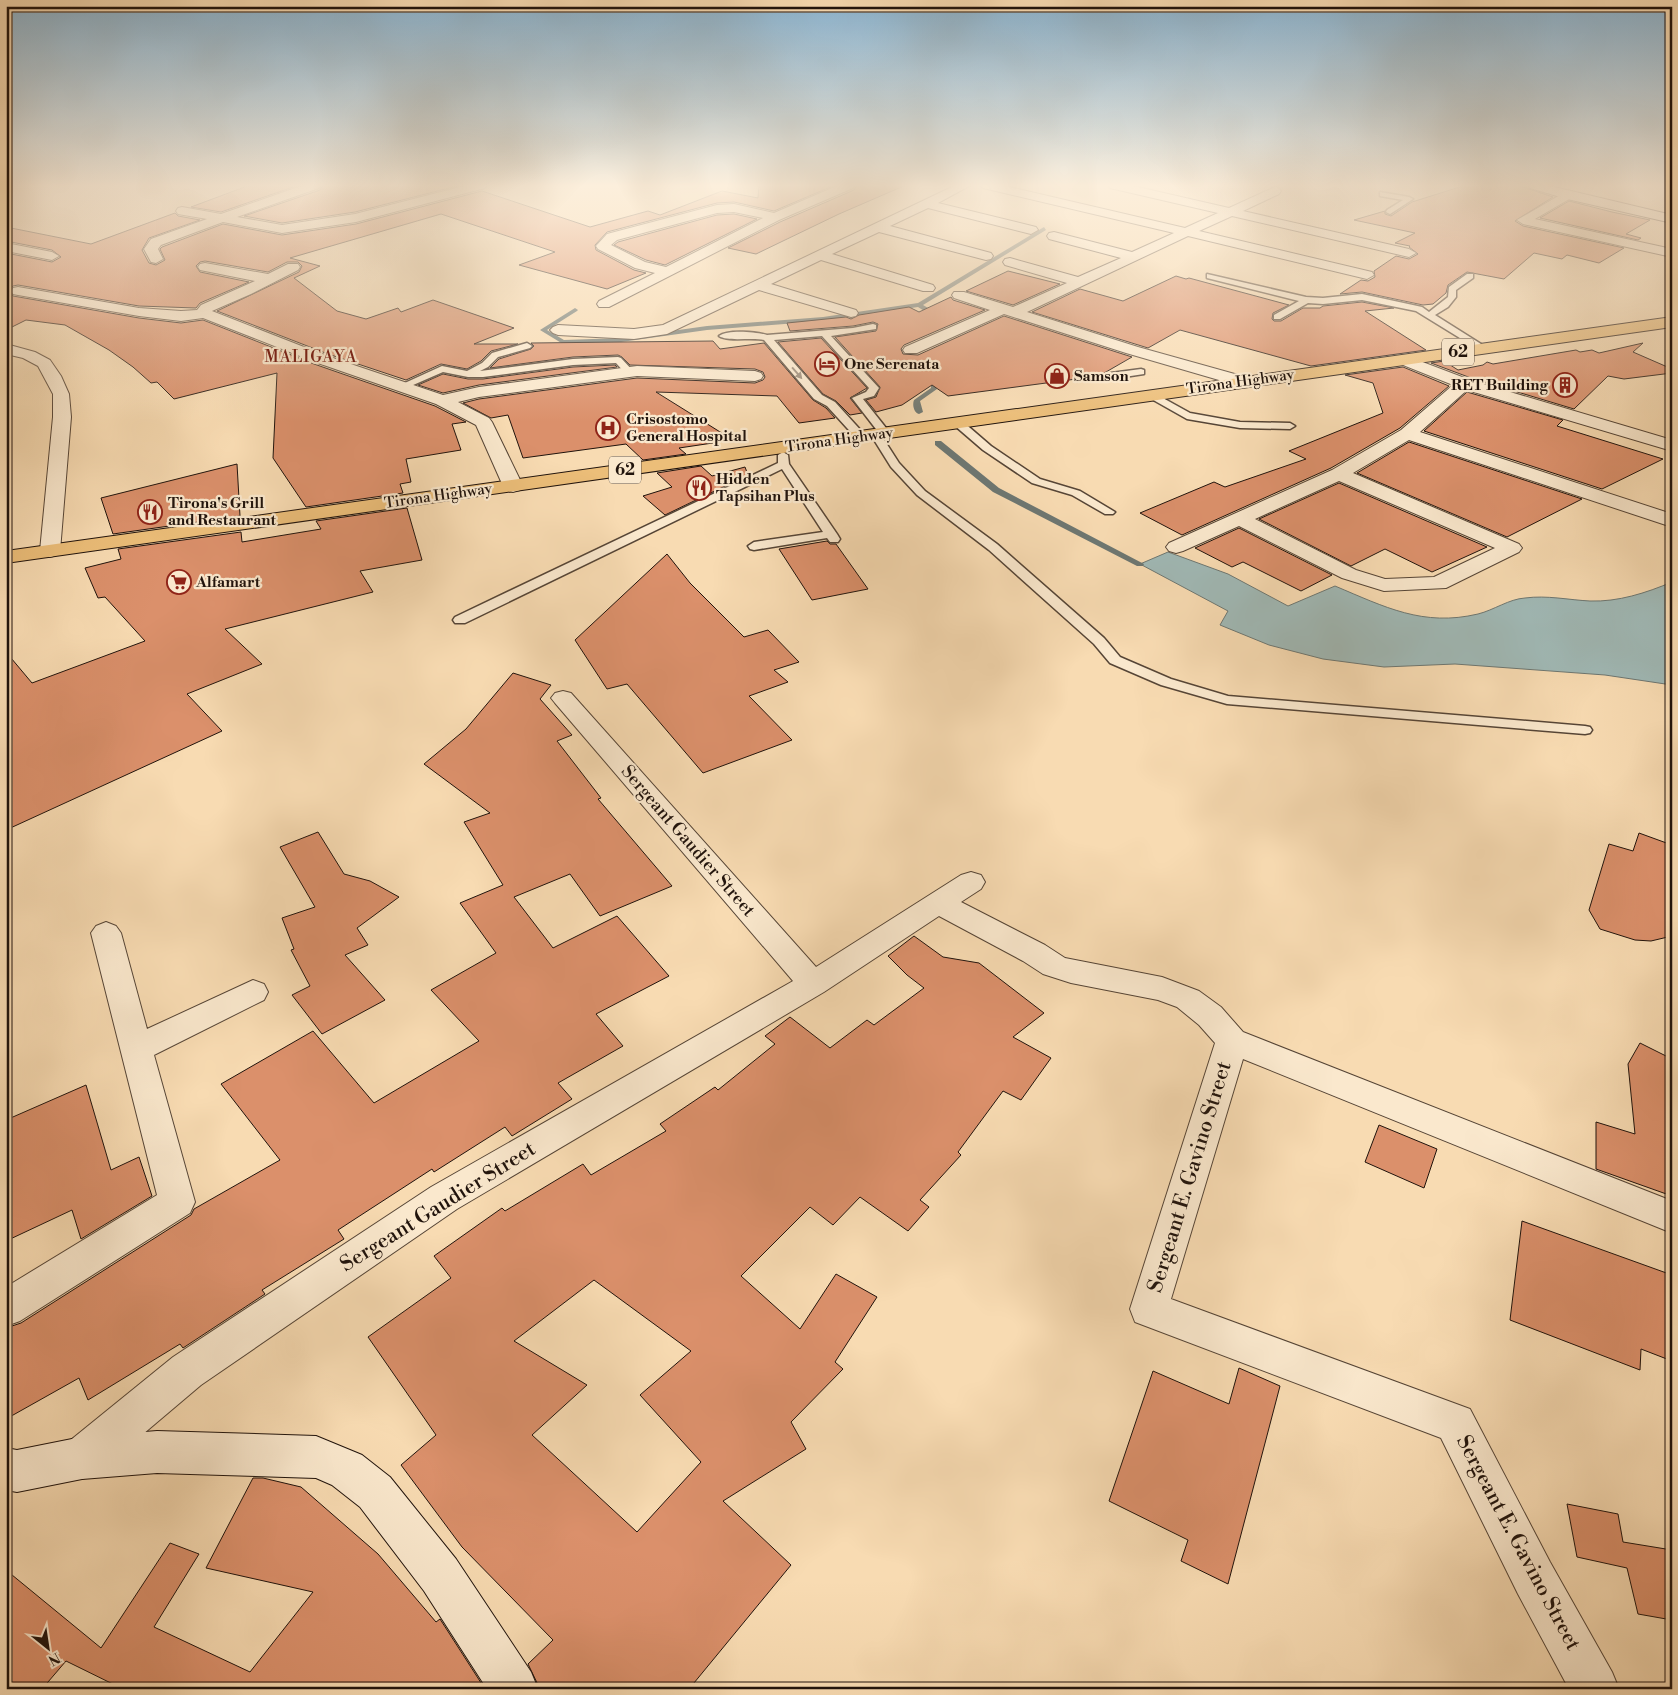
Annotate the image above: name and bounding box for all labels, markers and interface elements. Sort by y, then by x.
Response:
road number: 62 [1442,338,1474,366]
district label: MALIGAYA [265,347,357,367]
hotel icon: One Serenata [814,351,840,377]
place label: One Serenata [844,355,940,374]
shop icon: Samson [1044,363,1070,389]
street label: Tirona Highway [1185,365,1296,399]
one-way arrow [792,367,803,380]
place label: Samson [1074,367,1130,386]
building icon: RET Building [1552,372,1578,398]
place label: RET Building [1451,376,1549,395]
place label: Crisostomo General Hospital [626,410,747,446]
hospital icon: Crisostomo General Hospital [595,415,621,441]
street label: Tirona Highway [784,423,895,457]
road number: 62 [609,456,641,484]
place label: Hidden Tapsihan Plus [716,470,815,506]
restaurant icon: Hidden Tapsihan Plus [686,475,712,501]
street label: Tirona Highway [383,479,494,513]
place label: Tirona's Grill and Restaurant [168,494,277,530]
restaurant icon: Tirona's Grill and Restaurant [137,499,163,525]
supermarket icon: Alfamart [166,569,192,595]
place label: Alfamart [195,573,261,592]
street label: Sergeant Gaudier Street [616,760,761,922]
street label: Sergeant E. Gavino Street [1142,1058,1238,1296]
street label: Sergeant Gaudier Street [335,1136,541,1278]
street label: Sergeant E. Gavino Street [1450,1431,1586,1656]
north arrow [22,1622,72,1672]
text: N [45,1648,63,1669]

